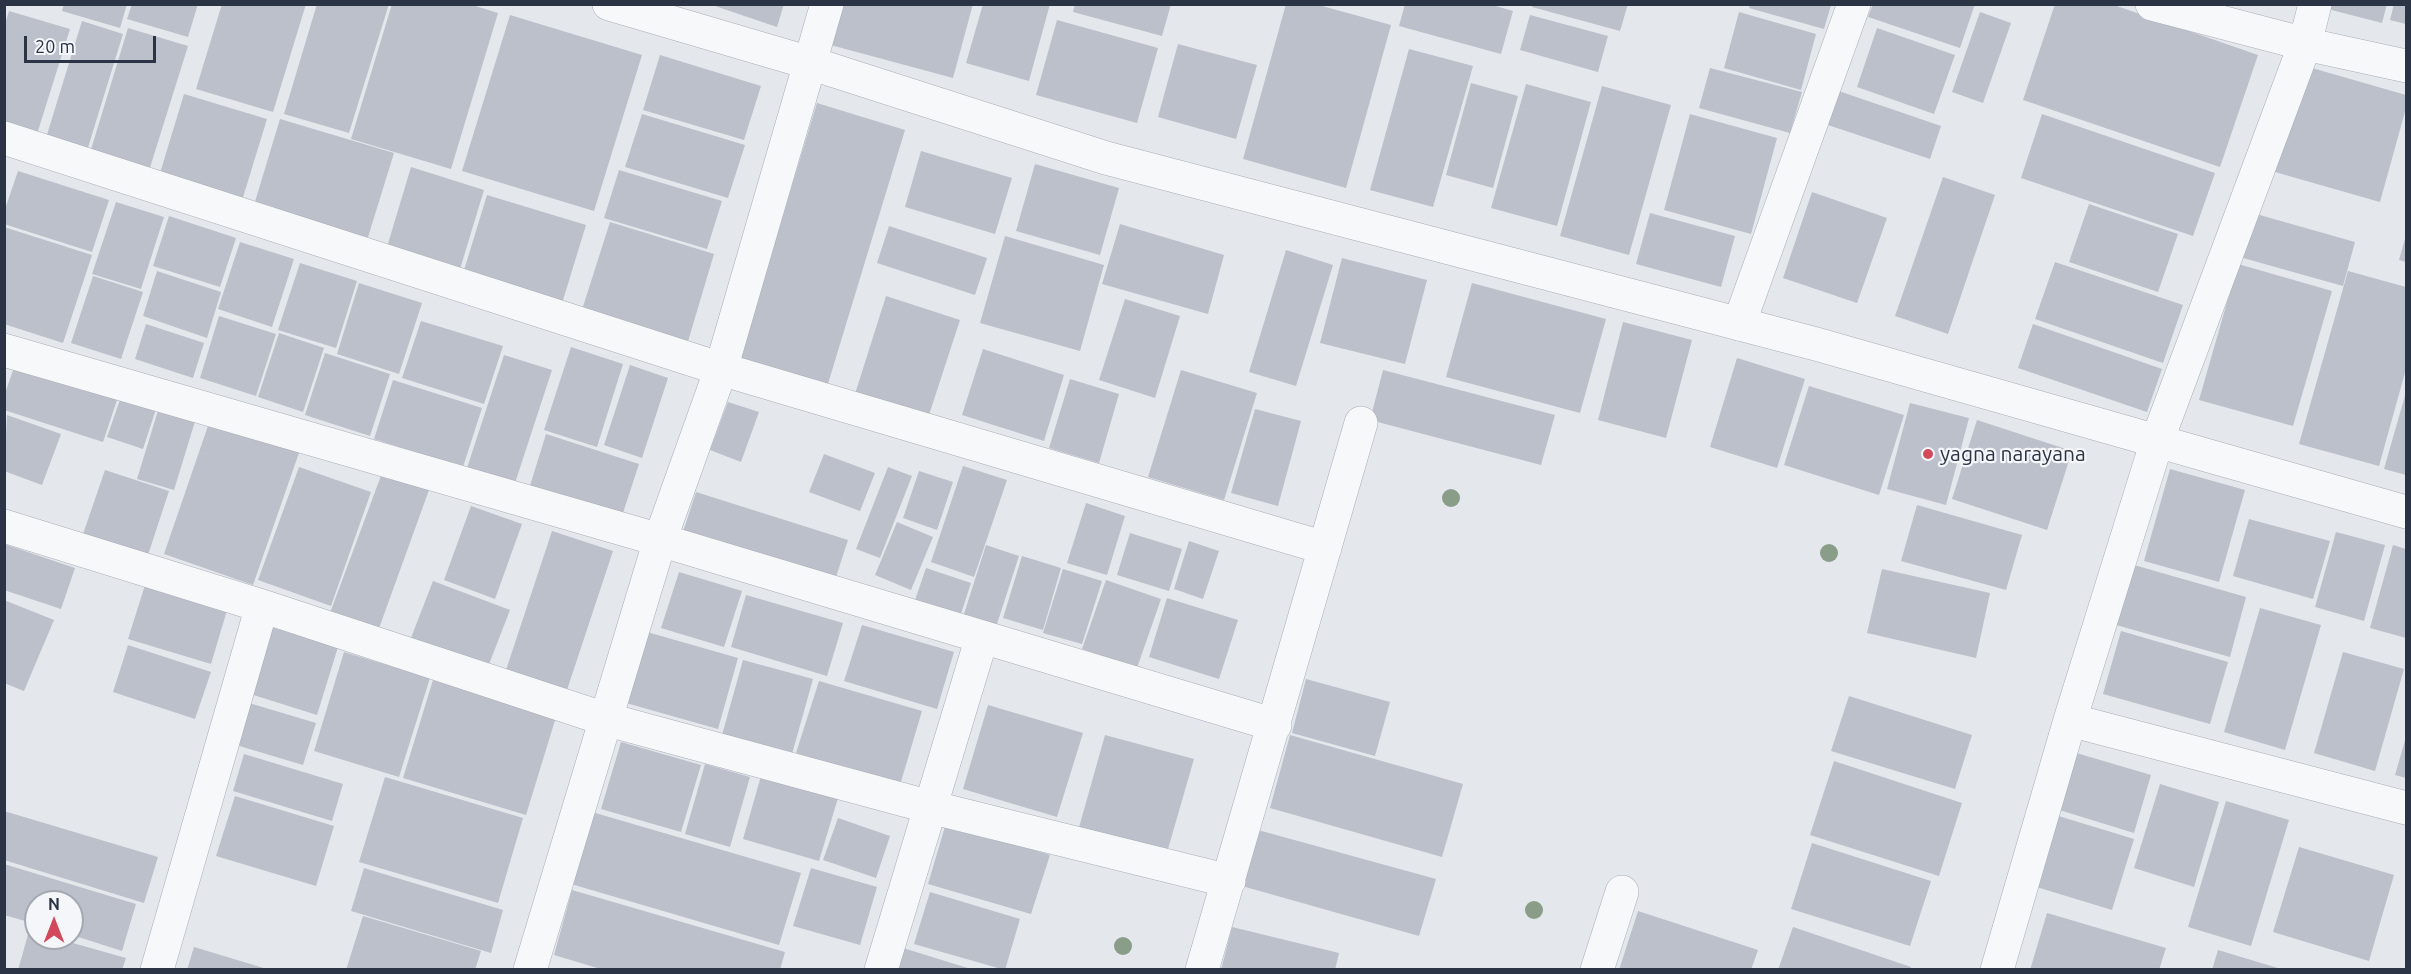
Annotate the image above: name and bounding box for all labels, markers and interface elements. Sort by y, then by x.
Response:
scale bar [27,24,159,62]
text: 20 m [35,36,75,56]
place label: yagna narayana [1940,441,2086,467]
marker: yagna narayana [1921,447,1935,461]
north arrow [24,890,84,950]
text: N [48,895,60,913]

